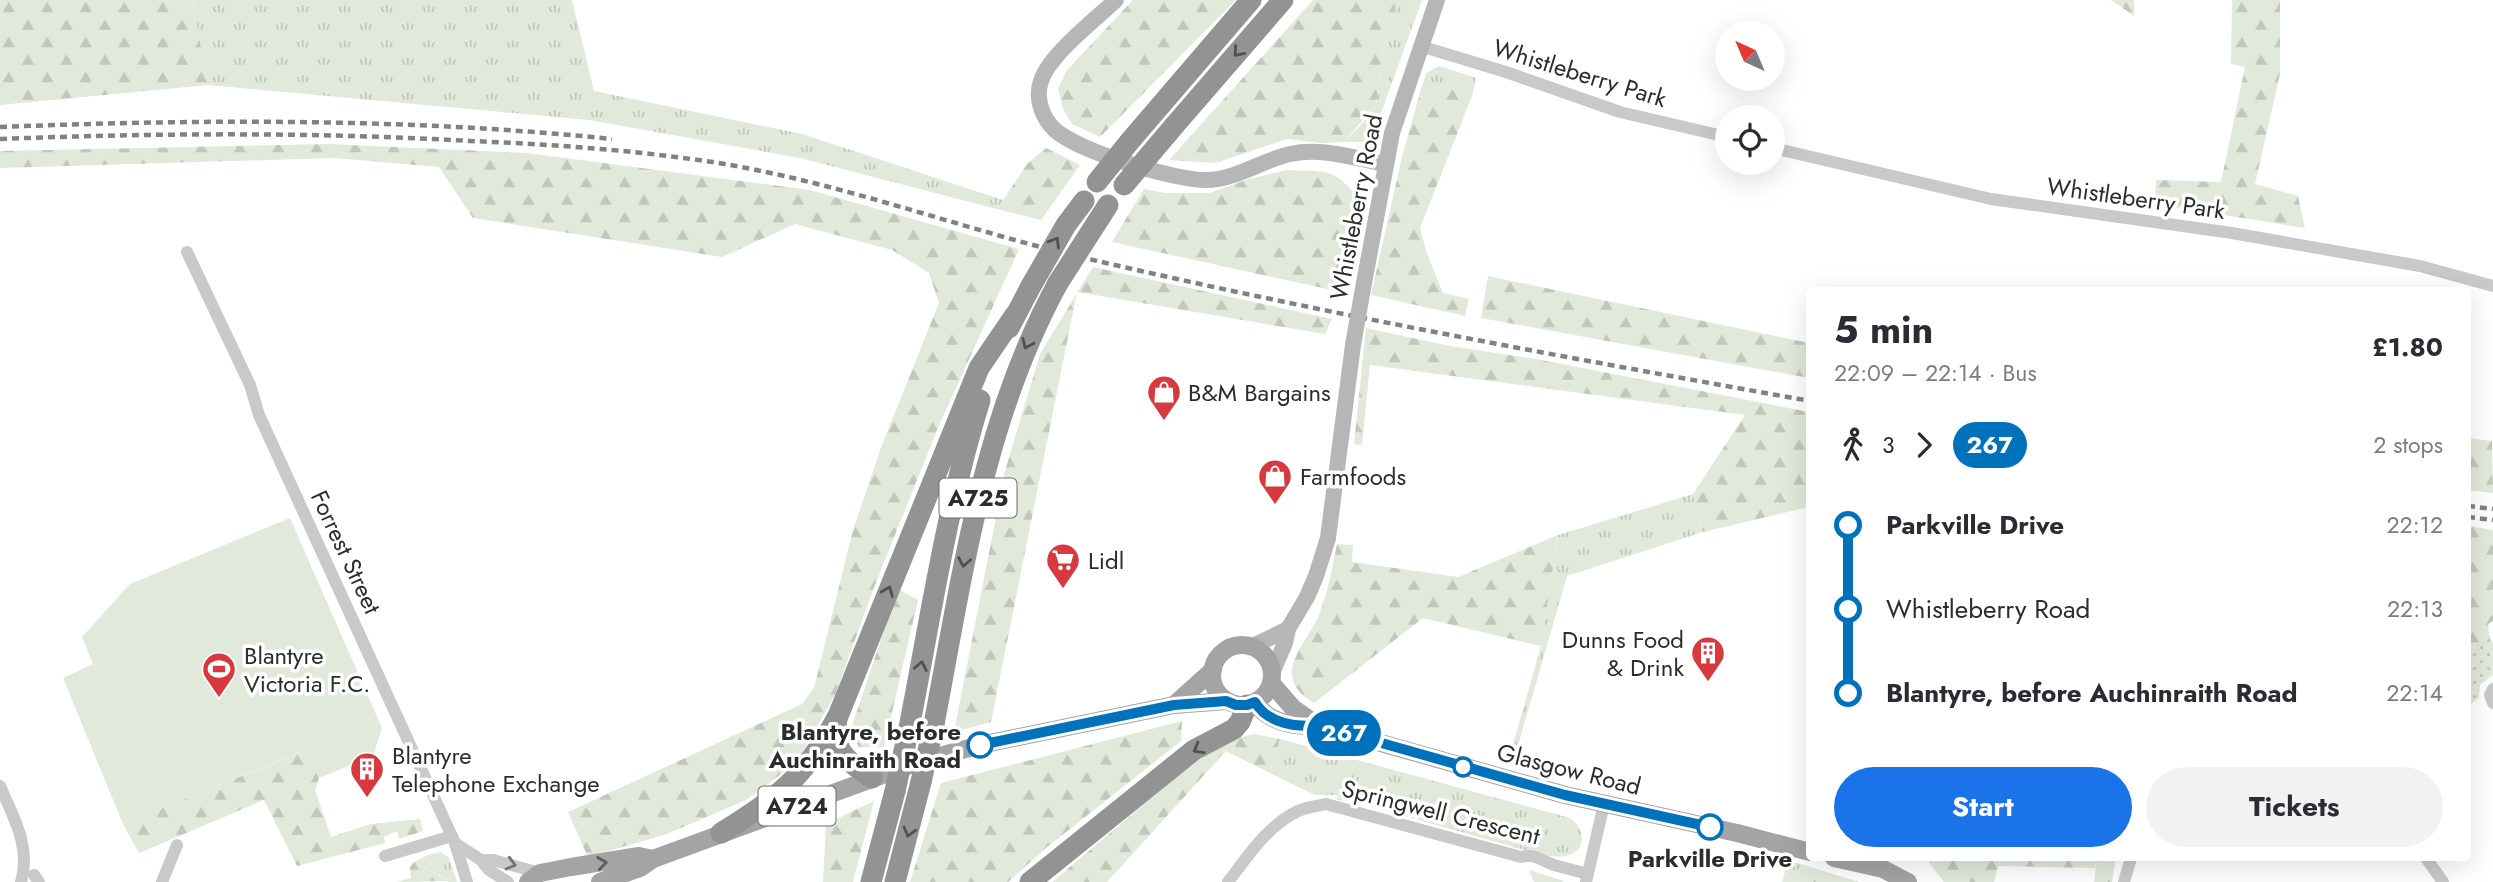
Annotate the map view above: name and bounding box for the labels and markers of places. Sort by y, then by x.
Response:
shop icon: B&M Bargains [1145,373,1183,422]
place label: B&M Bargains [1188,375,1331,410]
shop icon: Farmfoods [1256,457,1294,506]
place label: Farmfoods [1300,459,1406,494]
supermarket icon: Lidl [1044,541,1082,590]
place label: Lidl [1088,543,1124,578]
place label: Dunns Food & Drink [1562,622,1684,685]
building icon: Dunns Food & Drink [1689,634,1727,683]
place label: Blantyre Victoria F.C. [244,638,370,701]
sports icon: Blantyre Victoria F.C. [200,650,238,699]
place label: Blantyre, before Auchinraith Road [768,714,961,777]
marker: Blantyre, before Auchinraith Road [967,732,993,758]
place label: Blantyre Telephone Exchange [392,738,600,801]
building icon: Blantyre Telephone Exchange [348,750,386,799]
unlabelled marker [1453,757,1473,777]
marker: Parkville Drive [1697,814,1723,840]
place label: Parkville Drive [1628,841,1792,876]

